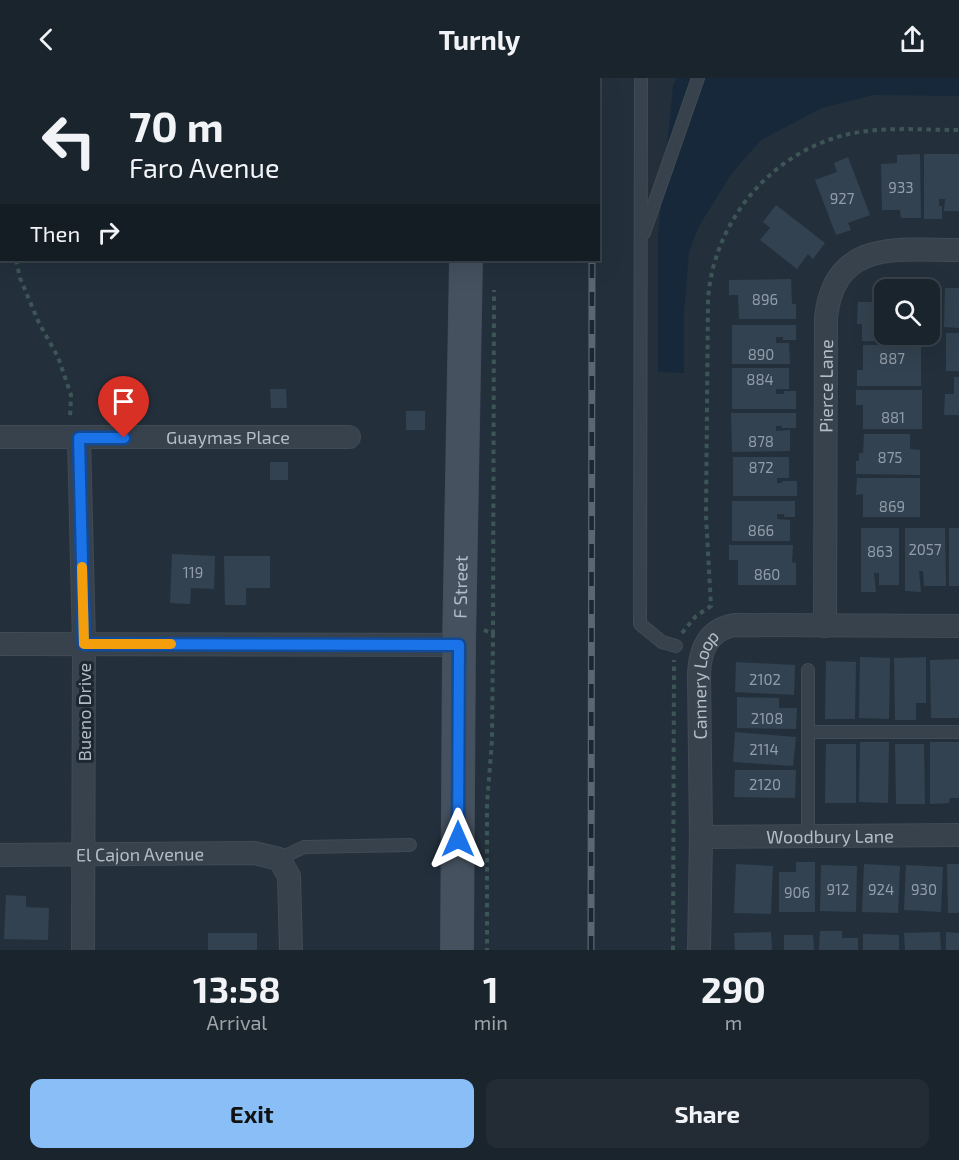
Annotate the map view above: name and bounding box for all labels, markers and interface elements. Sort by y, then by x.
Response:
icon: back [30,23,63,56]
text: Turnly [439,23,520,55]
icon: share [896,23,929,56]
text: 70 m [129,100,224,150]
icon: left [30,102,108,180]
text: Faro Avenue [129,151,279,183]
house number: 933 [888,178,914,196]
house number: 927 [830,189,855,207]
icon: right [92,216,125,249]
text: Then [30,220,80,246]
map controls [874,279,940,345]
button: search [874,279,940,345]
house number: 896 [752,290,778,308]
street label: Pierce Lane [815,339,837,433]
house number: 890 [748,345,774,363]
house number: 887 [879,349,905,367]
house number: 884 [746,370,774,388]
pin [98,376,149,438]
icon: arrive [107,385,140,418]
house number: 881 [881,408,905,426]
street label: Guaymas Place [166,426,290,448]
house number: 878 [748,432,774,450]
house number: 875 [878,448,902,466]
house number: 872 [748,458,774,476]
house number: 869 [879,497,905,515]
house number: 866 [748,521,774,539]
house number: 2057 [908,540,942,558]
house number: 863 [867,542,893,560]
street label: F Street [448,555,472,619]
house number: 119 [183,563,203,581]
house number: 860 [754,565,780,583]
street label: Cannery Loop [688,625,723,740]
street label: Bueno Drive [73,663,95,761]
house number: 2102 [749,670,781,688]
house number: 2108 [751,709,783,727]
house number: 2114 [749,740,779,758]
house number: 2120 [749,775,781,793]
position arrow [426,807,490,871]
street label: Woodbury Lane [766,825,894,847]
street label: El Cajon Avenue [76,842,204,865]
house number: 912 [827,880,849,898]
house number: 924 [868,880,894,898]
house number: 930 [911,880,937,898]
house number: 906 [784,883,810,901]
text: 13:58 [193,967,281,1010]
text: 1 [483,967,499,1010]
text: 290 [701,967,766,1010]
text: Arrival [206,1010,267,1034]
text: min [474,1010,508,1034]
text: m [725,1010,742,1034]
button: Exit [30,1079,474,1148]
button: Share [486,1079,929,1148]

